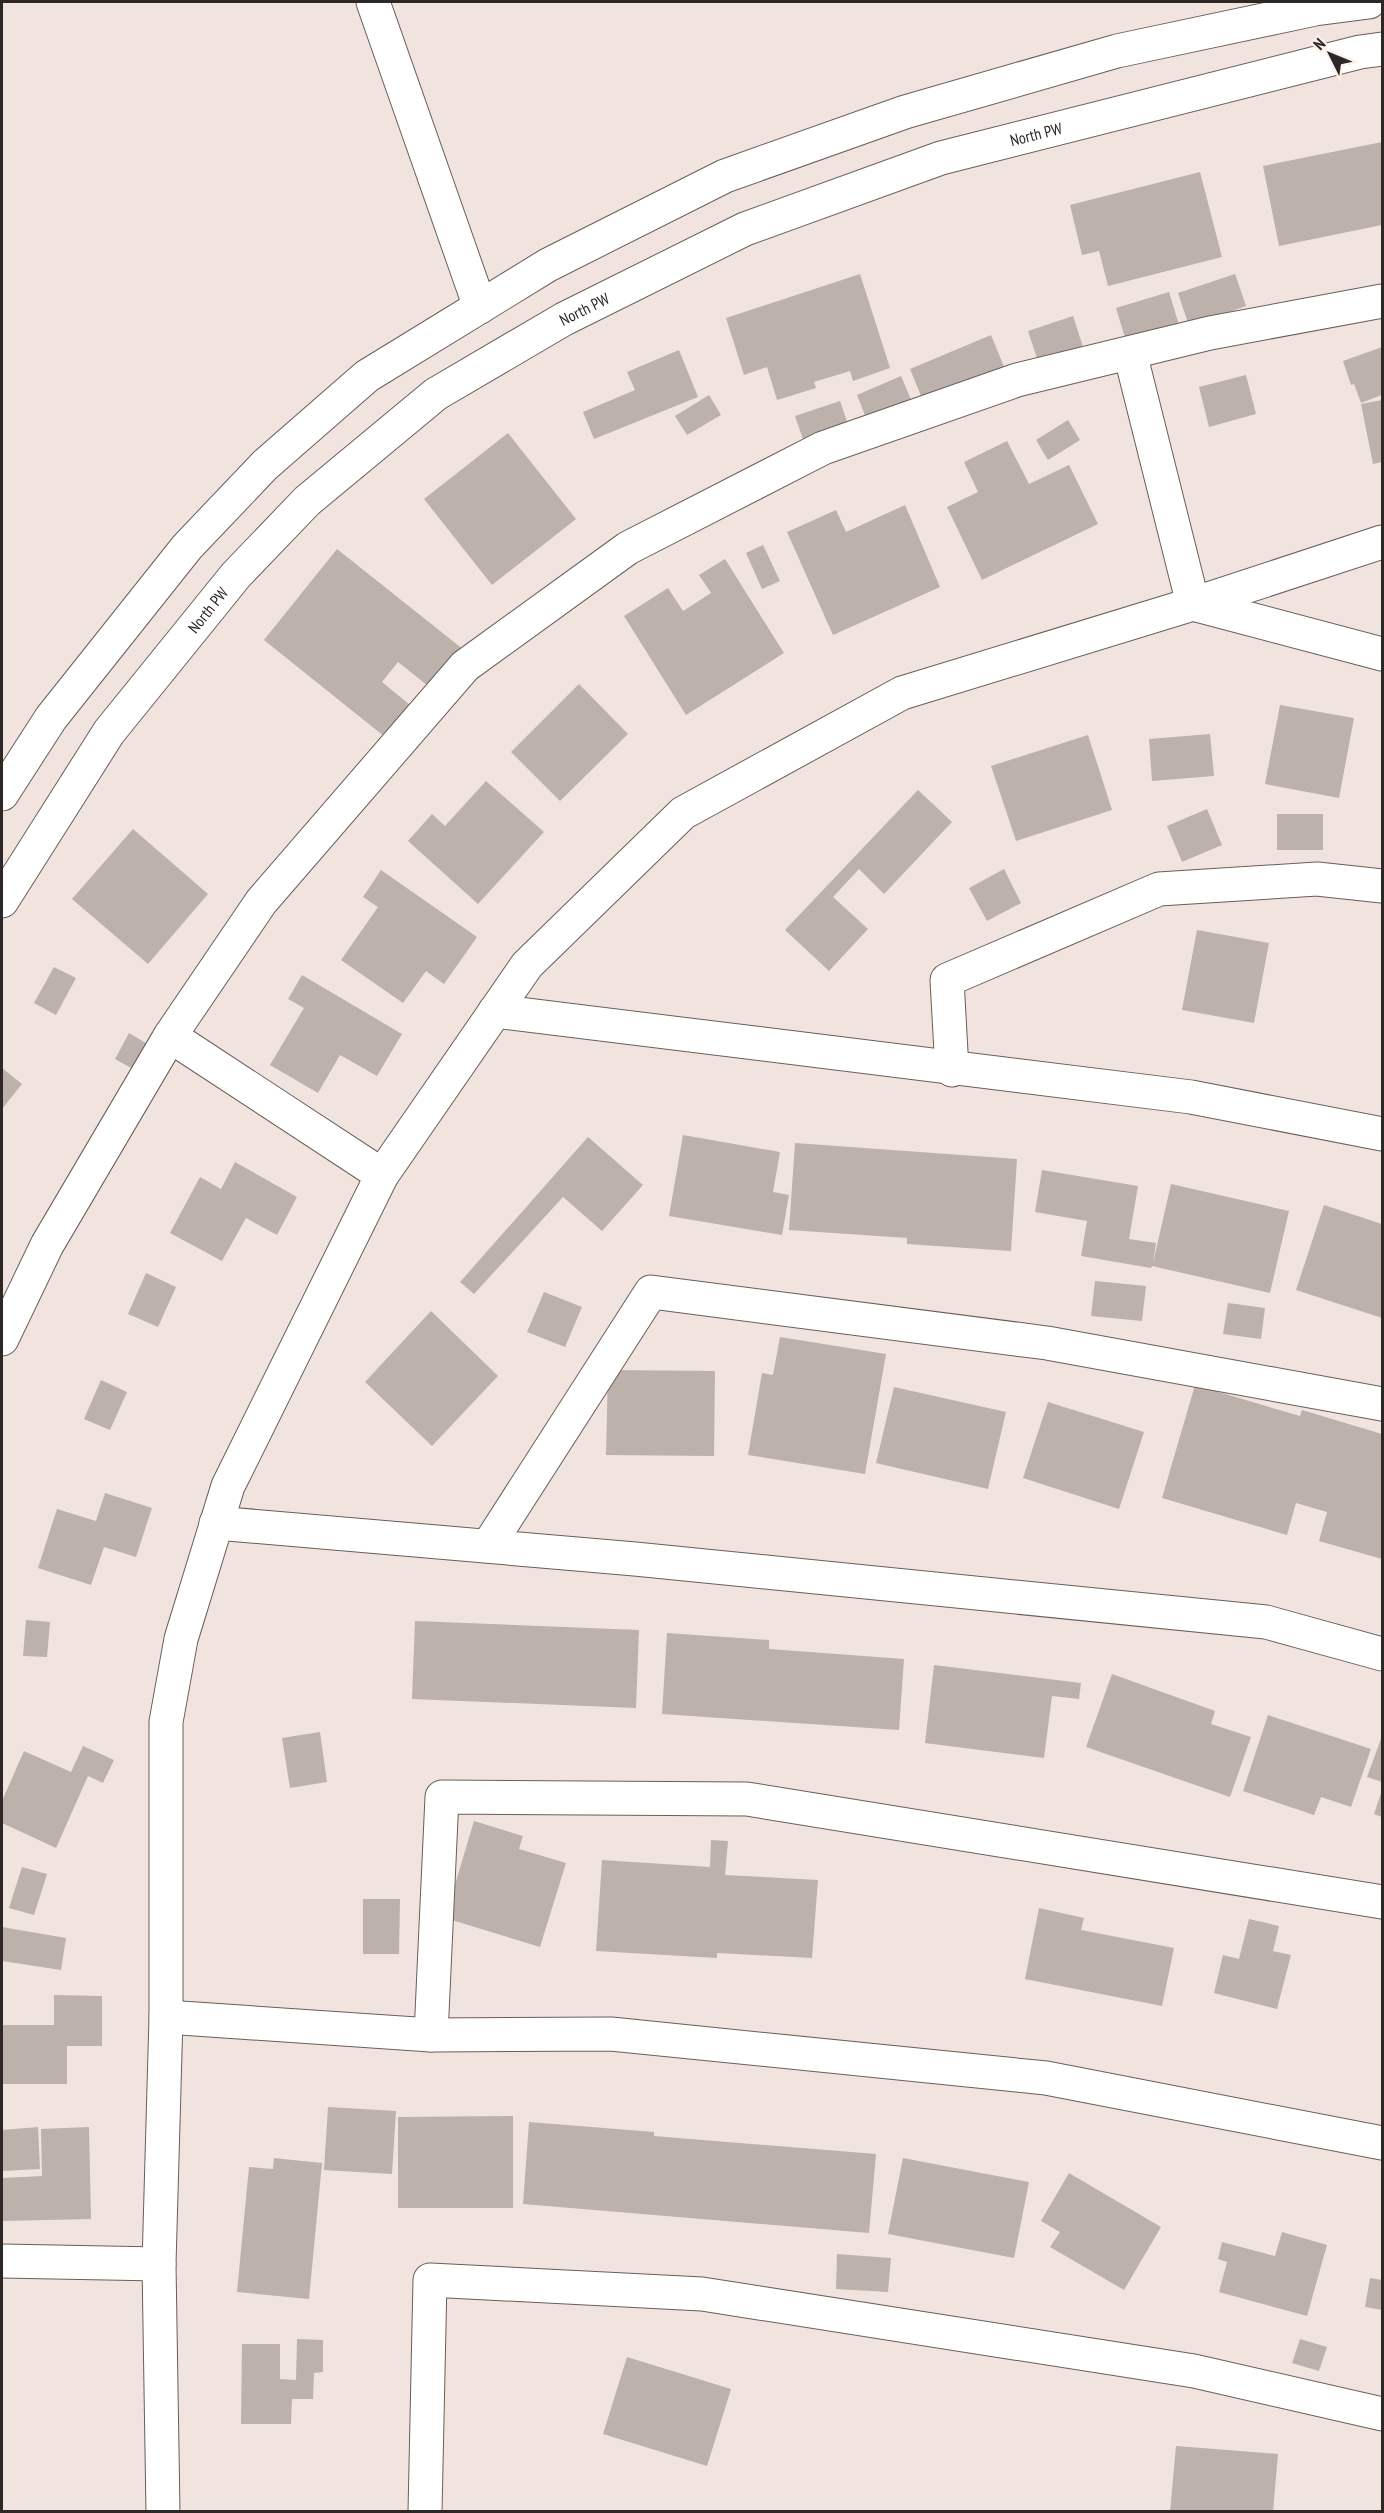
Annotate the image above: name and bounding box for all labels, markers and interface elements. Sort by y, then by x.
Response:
north arrow [1300,24,1360,84]
text: N [1309,34,1329,54]
street label: North PW [1008,118,1064,150]
street label: North PW [556,288,613,330]
street label: North PW [183,583,232,637]

